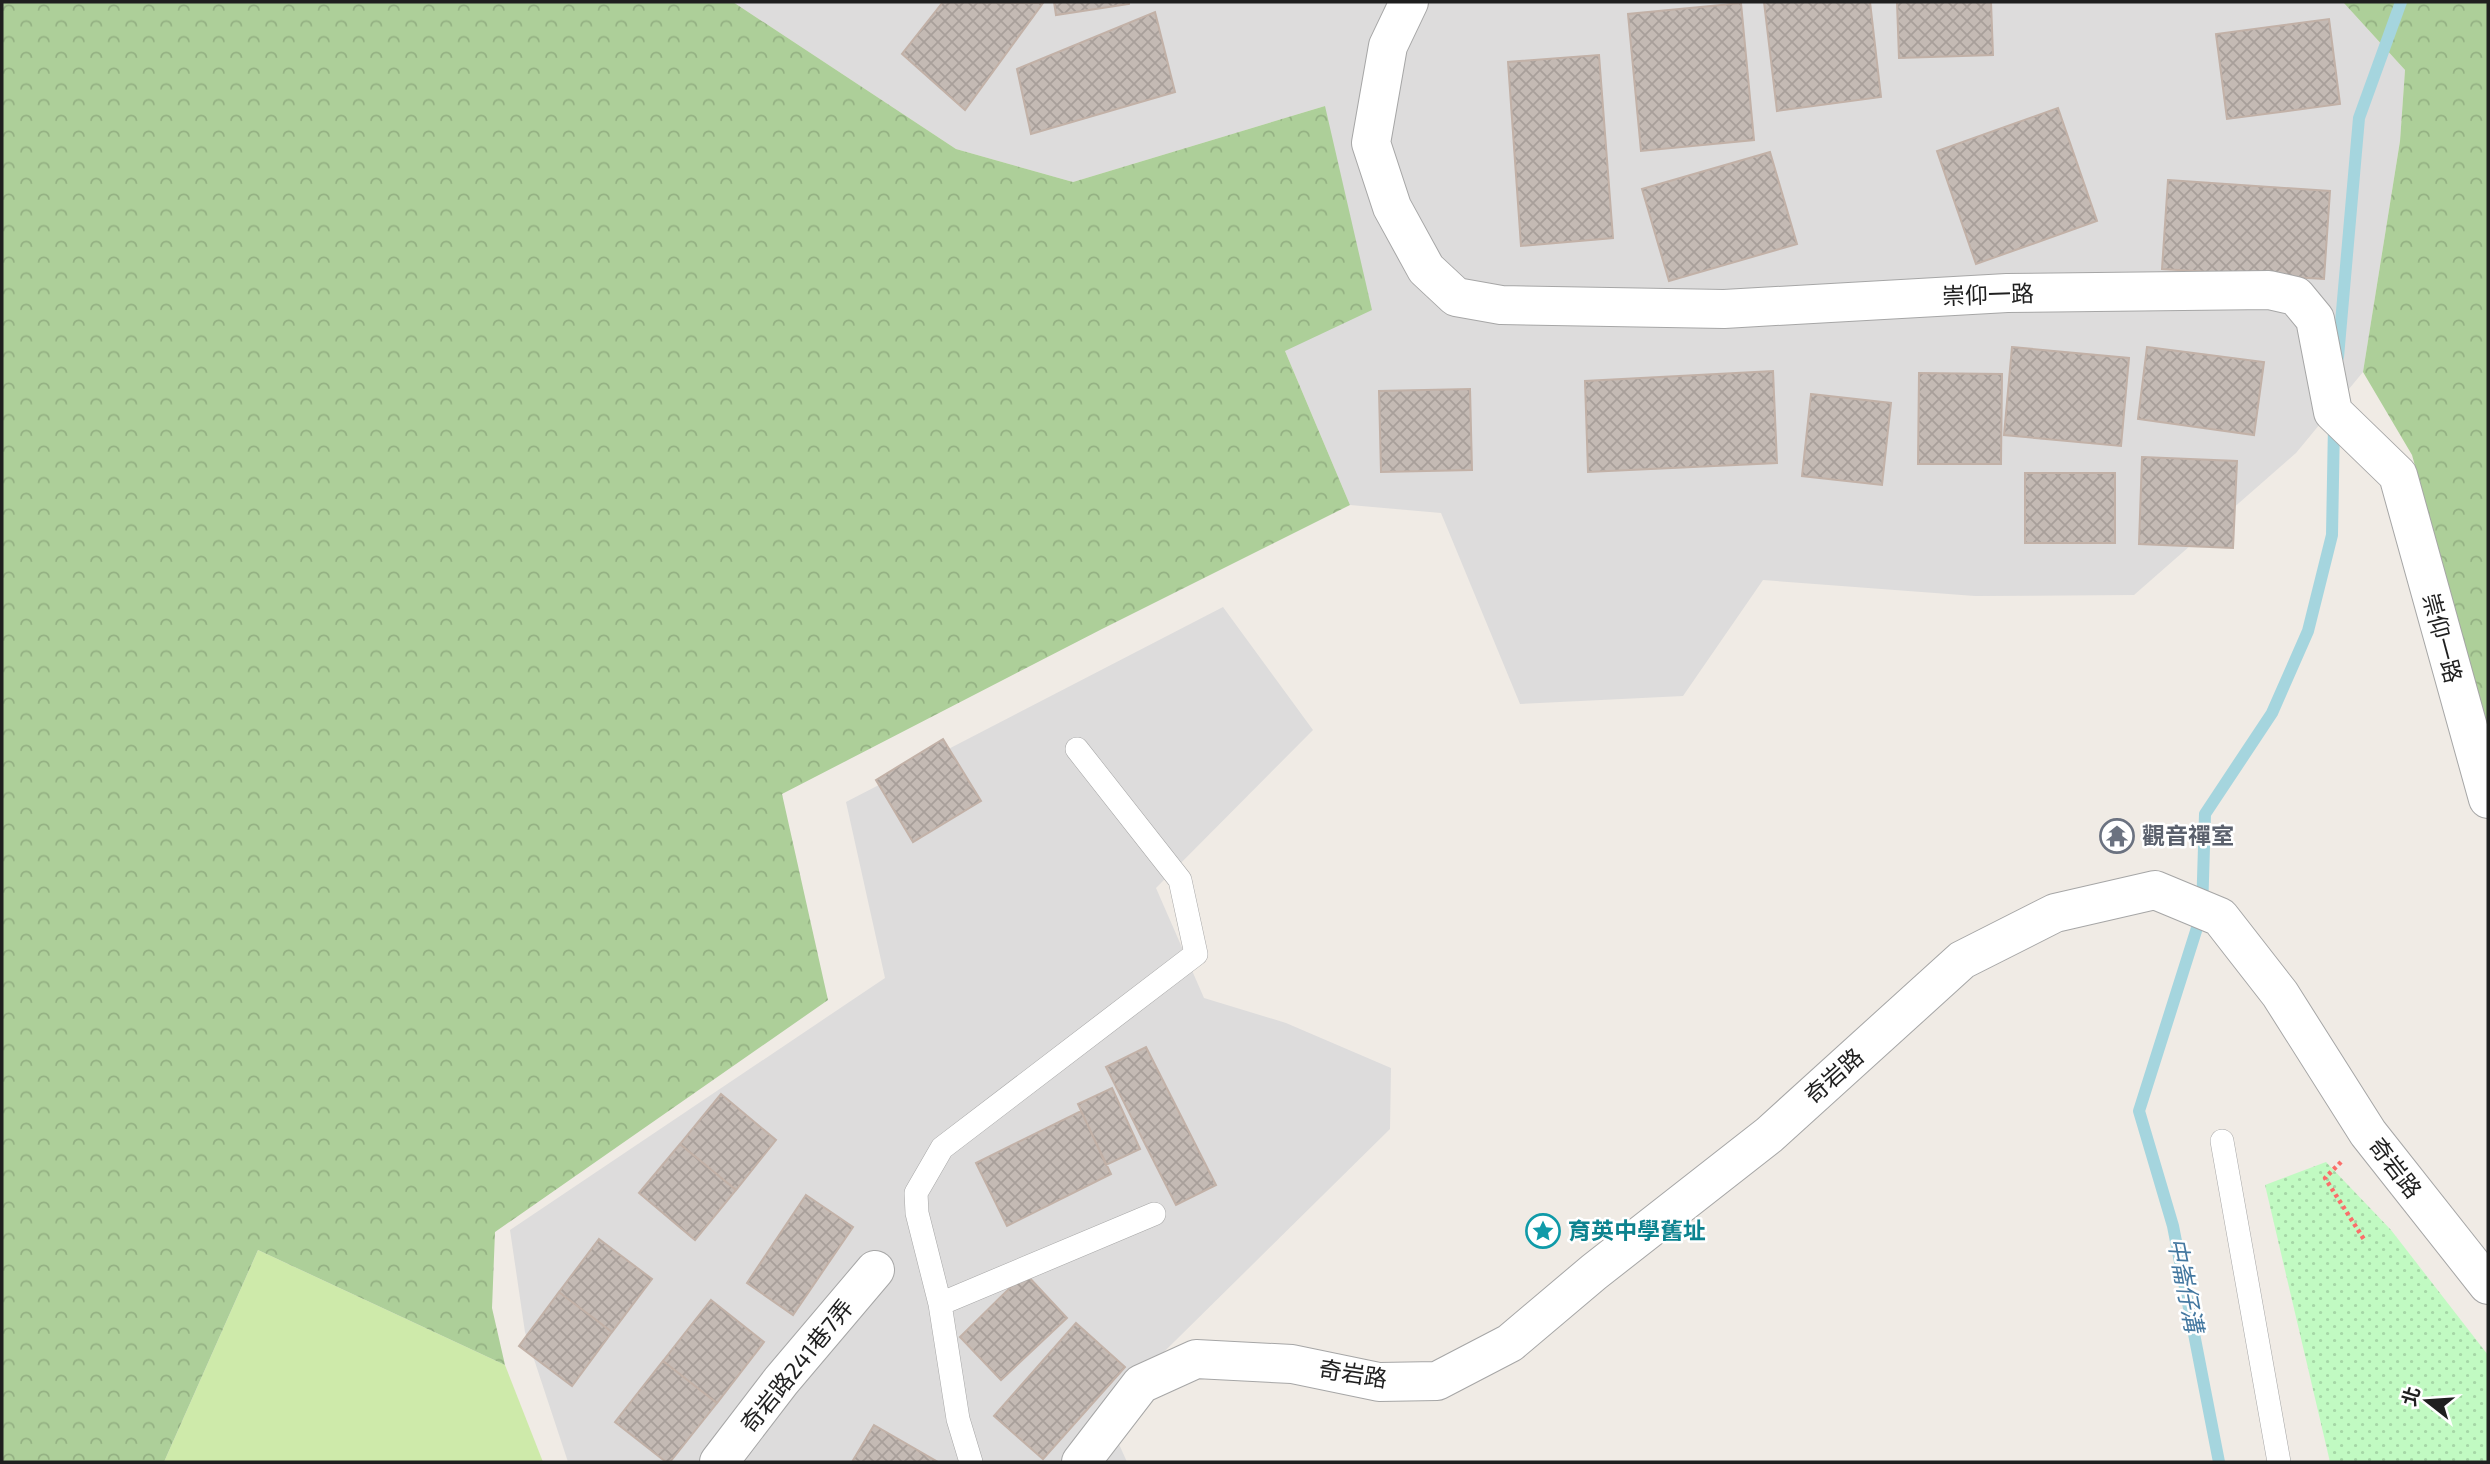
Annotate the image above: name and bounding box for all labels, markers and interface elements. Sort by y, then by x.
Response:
street label: 崇仰一路 [1942,278,2034,310]
street label: 崇仰一路 [2418,590,2468,686]
temple icon: 觀音禪室 [2098,817,2136,855]
place label: 觀音禪室 [2142,821,2234,849]
street label: 奇岩路 [1798,1042,1868,1109]
street label: 奇岩路 [2364,1132,2428,1203]
place icon: 育英中學舊址 [1524,1212,1562,1250]
place label: 育英中學舊址 [1568,1216,1706,1244]
water label: 中崙仔溝 [2163,1235,2210,1338]
street label: 奇岩路241巷7弄 [734,1293,858,1438]
street label: 奇岩路 [1317,1354,1389,1392]
north arrow [2392,1366,2462,1436]
text: 北 [2396,1383,2424,1408]

